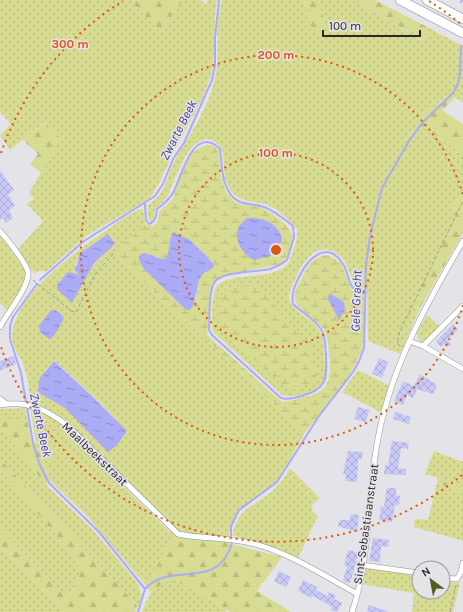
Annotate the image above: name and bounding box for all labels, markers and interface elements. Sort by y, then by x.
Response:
scale bar [323,12,420,38]
text: 100 m [329,19,361,33]
text: 300 m [51,37,89,51]
text: 200 m [258,48,294,62]
water label: Zwarte Beek [156,97,200,163]
text: 100 m [259,146,293,160]
centre of rings [269,243,283,257]
water label: Gele Gracht [347,269,365,332]
water label: Zwarte Beek [27,391,55,459]
street label: Maalbeekstraat [59,419,131,489]
street label: Sint-Sebastiaanstraat [351,462,381,585]
north arrow [411,560,451,600]
text: N [419,564,433,580]

